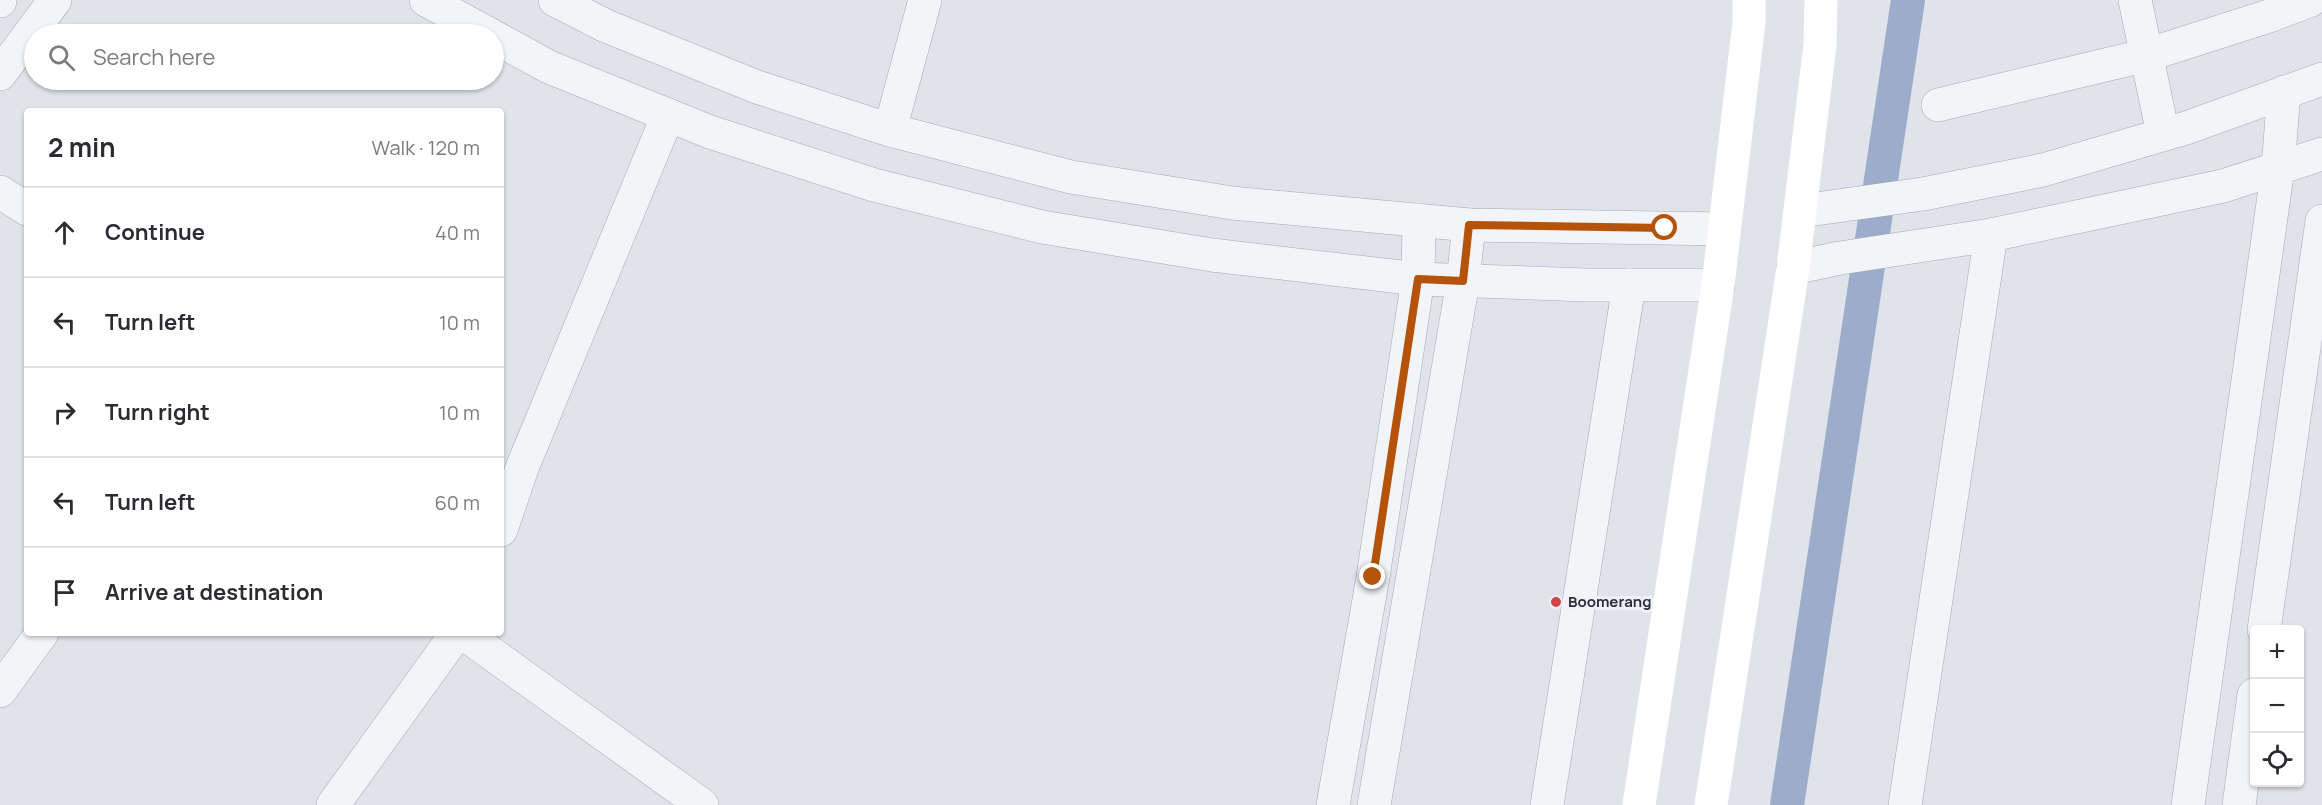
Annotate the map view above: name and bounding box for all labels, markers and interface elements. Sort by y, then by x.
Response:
search box [24,24,504,90]
icon: search [45,41,78,74]
text: Search here [93,42,215,72]
text: 2 min [48,129,116,165]
text: Walk · 120 m [372,134,480,161]
route start [1651,214,1677,240]
icon: ahead [48,216,81,249]
text: Continue [105,217,205,247]
text: 40 m [435,219,480,246]
icon: left [48,306,81,339]
text: Turn left [105,307,195,337]
text: 10 m [439,309,480,336]
icon: right [48,396,81,429]
text: Turn right [105,397,210,427]
text: 10 m [439,399,480,426]
icon: left [48,486,81,519]
text: Turn left [105,487,195,517]
text: 60 m [434,489,480,516]
route end [1359,563,1385,589]
icon: arrive [48,576,81,609]
text: Arrive at destination [105,577,323,607]
place label: Boomerang [1568,591,1651,612]
marker: Boomerang [1549,595,1563,609]
map controls [2250,625,2304,787]
button: + [2250,625,2304,679]
button: − [2250,679,2304,733]
button: locate [2250,733,2304,787]

